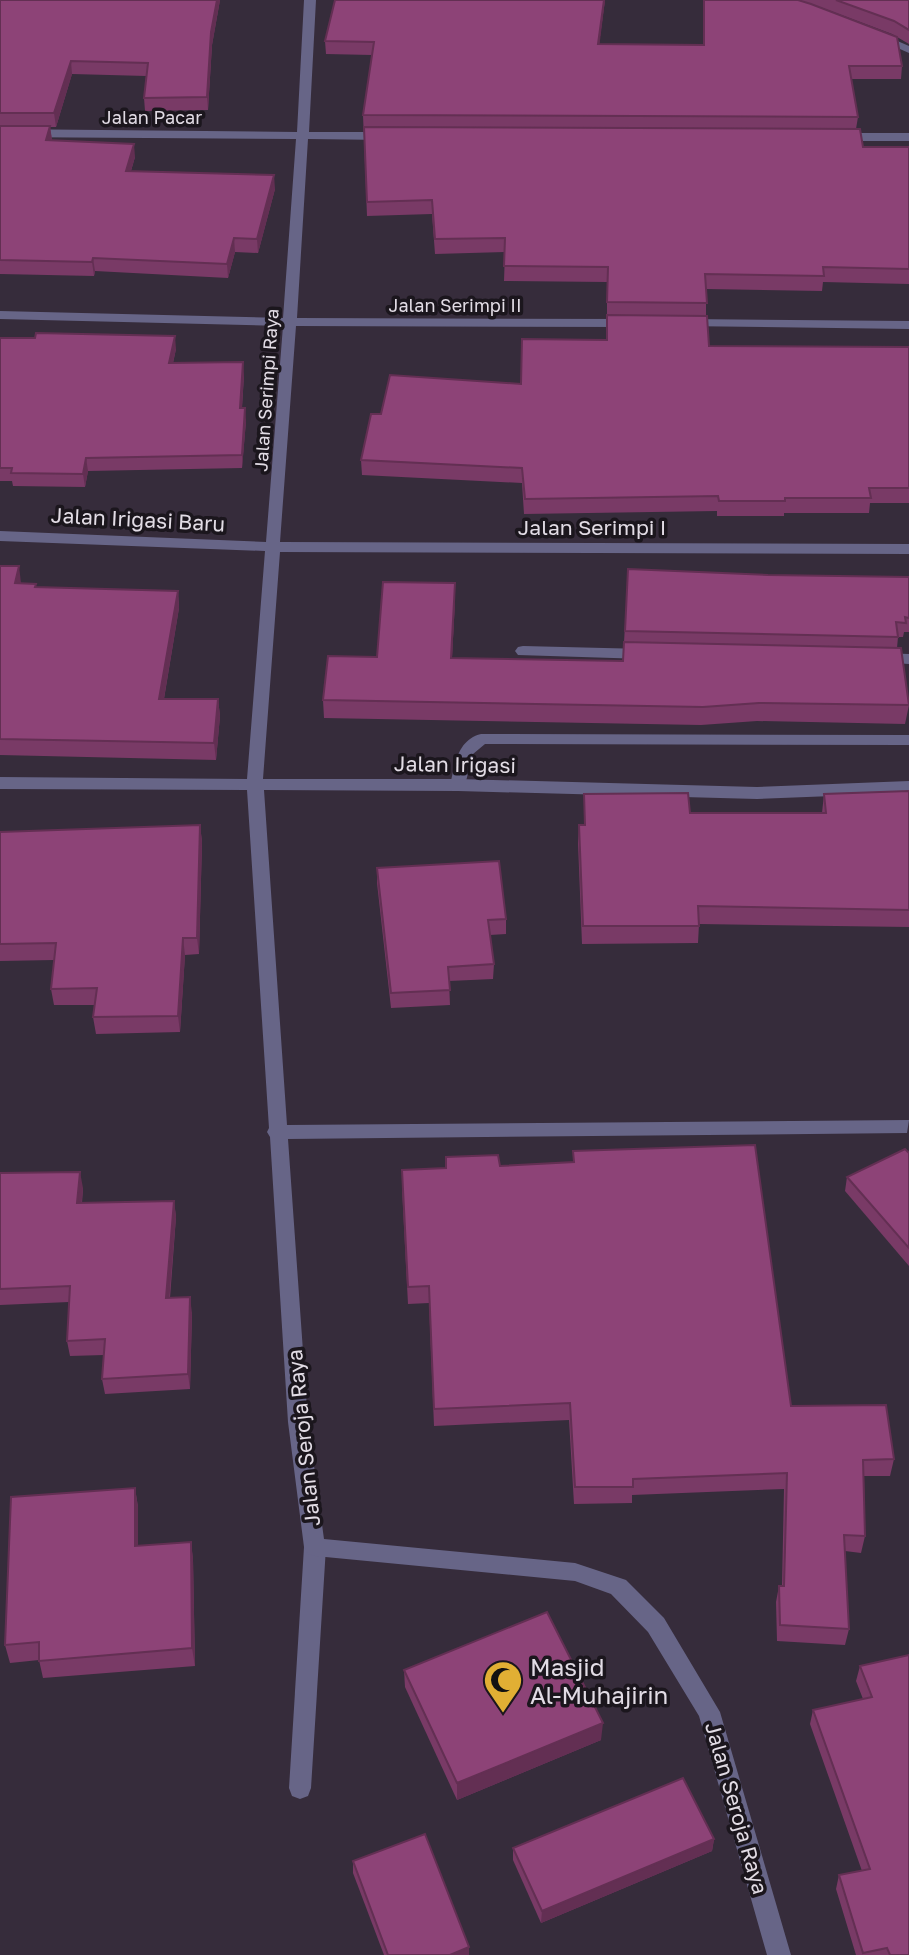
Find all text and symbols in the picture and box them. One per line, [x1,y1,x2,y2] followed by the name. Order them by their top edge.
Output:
[102,106,202,128] street label: Jalan Pacar
[388,294,522,316] street label: Jalan Serimpi II
[249,308,283,472] street label: Jalan Serimpi Raya
[50,501,226,537] street label: Jalan Irigasi Baru
[518,514,666,540] street label: Jalan Serimpi I
[394,750,516,778] street label: Jalan Irigasi
[281,1348,325,1528] street label: Jalan Seroja Raya
[530,1652,668,1709] place label: Masjid Al-Muhajirin
[482,1659,524,1714] mosque icon: Masjid Al-Muhajirin
[700,1719,774,1897] street label: Jalan Seroja Raya

